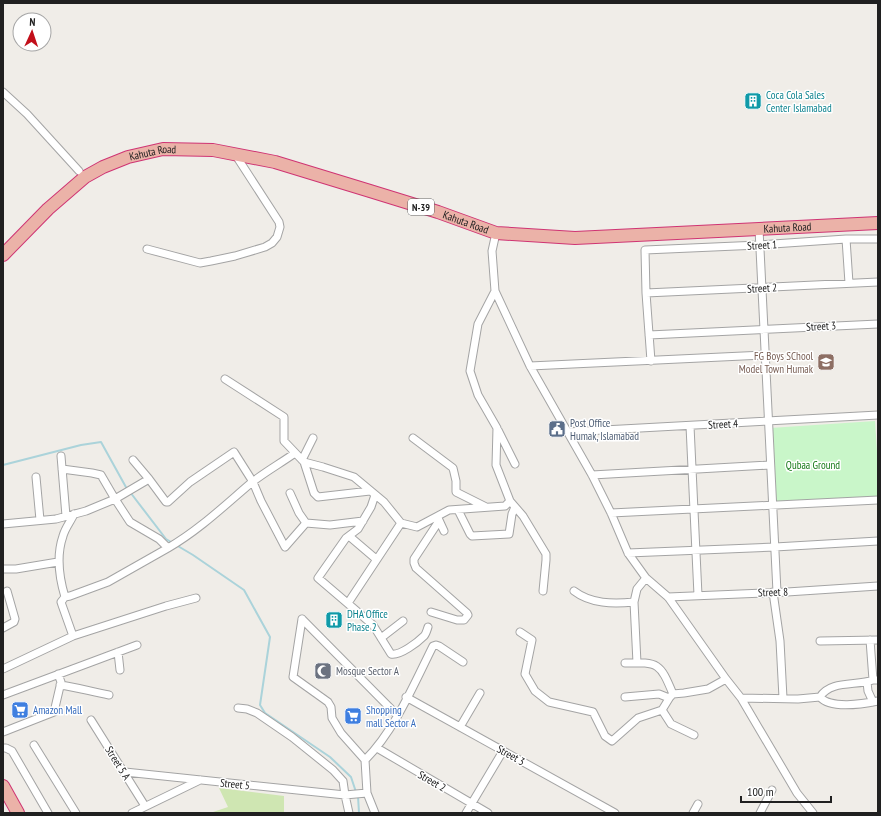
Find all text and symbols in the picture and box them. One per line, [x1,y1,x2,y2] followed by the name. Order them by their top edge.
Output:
[12,12,52,52] north arrow
[29,15,36,29] text: N
[766,88,832,115] place label: Coca Cola Sales Center Islamabad
[743,91,763,111] building icon: Coca Cola Sales Center Islamabad
[128,142,177,164] street label: Kahuta Road
[408,199,434,215] road number: N-39
[441,207,491,237] street label: Kahuta Road
[763,219,812,236] street label: Kahuta Road
[747,237,777,253] street label: Street 1
[747,280,777,296] street label: Street 2
[806,318,836,334] street label: Street 3
[739,349,814,376] place label: FG Boys SChool Model Town Humak
[816,352,836,372] school or university icon: FG Boys SChool Model Town Humak
[570,416,639,443] place label: Post Office Humak, Islamabad
[708,416,738,432] street label: Street 4
[547,419,567,439] public building icon: Post Office Humak, Islamabad
[786,458,840,472] park label: Qubaa Ground
[758,584,788,600] street label: Street 8
[347,607,388,634] place label: DHA Office Phase 2
[324,610,344,630] building icon: DHA Office Phase 2
[313,661,333,681] mosque icon: Mosque Sector A
[336,664,400,678] place label: Mosque Sector A
[10,700,30,720] supermarket icon: Amazon Mall
[33,703,82,717] place label: Amazon Mall
[366,703,417,730] place label: Shopping mall Sector A
[343,706,363,726] supermarket icon: Shopping mall Sector A
[494,742,528,768] street label: Street 3
[102,743,134,783] street label: Street 5 A
[415,767,449,795] street label: Street 2
[219,775,251,793] street label: Street 5
[741,778,831,804] scale bar
[747,784,774,799] text: 100 m

